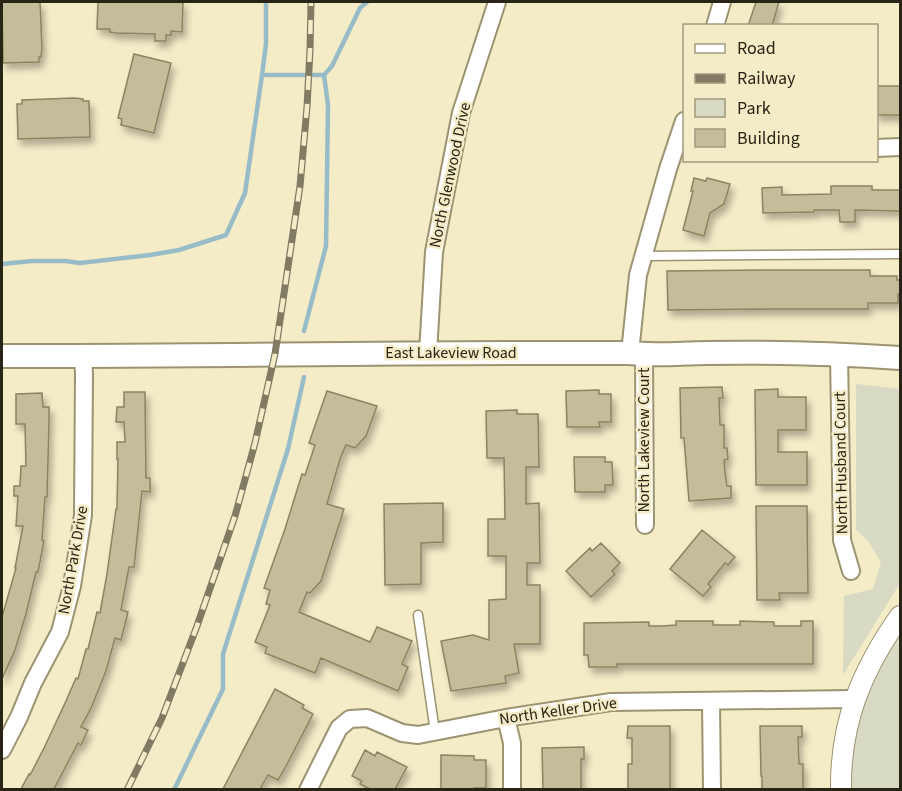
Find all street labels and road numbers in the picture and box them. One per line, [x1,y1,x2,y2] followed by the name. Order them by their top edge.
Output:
[424,100,476,250] street label: North Glenwood Drive
[385,342,517,364] street label: East Lakeview Road
[633,367,655,512] street label: North Lakeview Court
[829,391,853,535] street label: North Husband Court
[53,504,93,616] street label: North Park Drive
[498,692,618,730] street label: North Keller Drive

